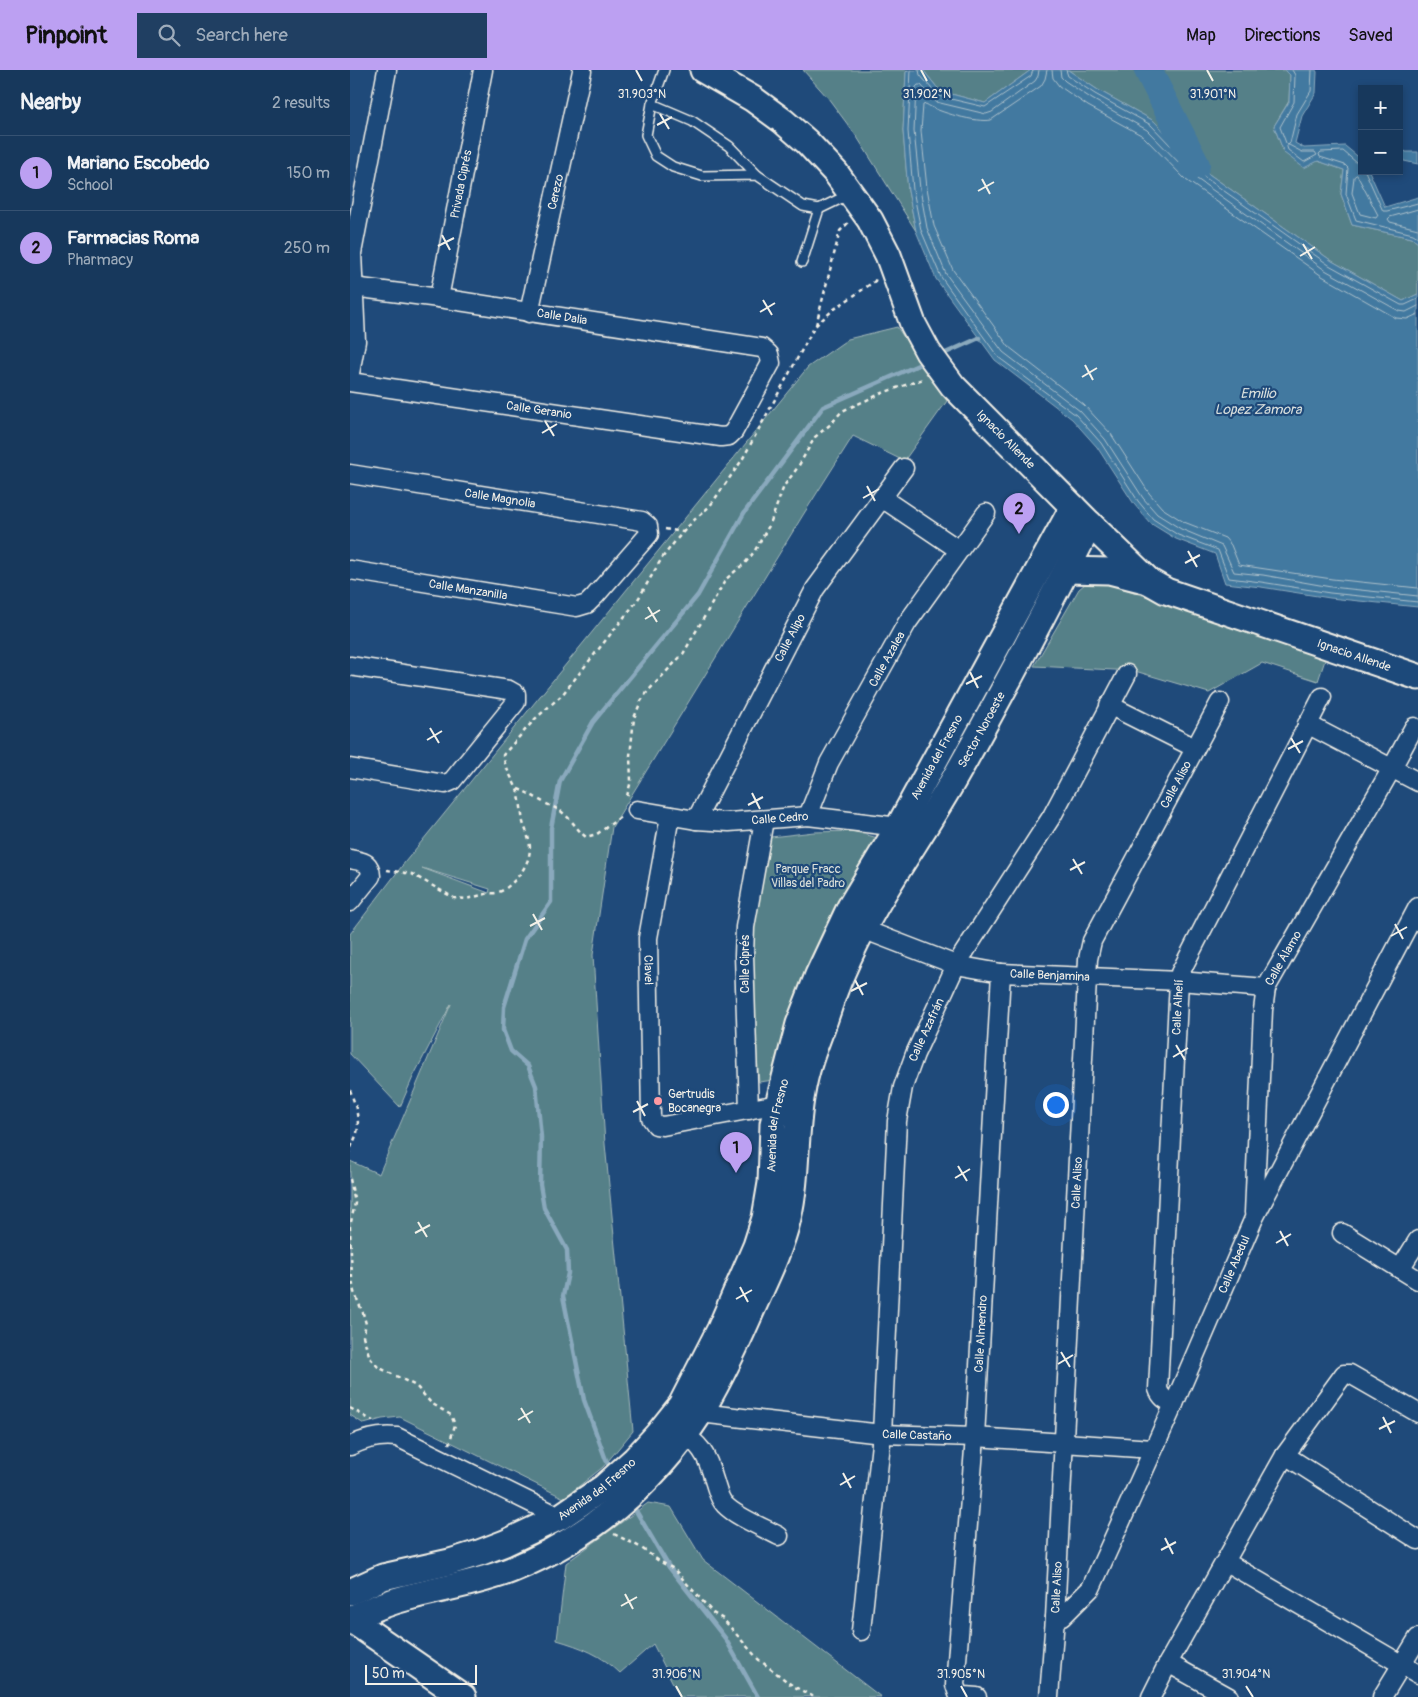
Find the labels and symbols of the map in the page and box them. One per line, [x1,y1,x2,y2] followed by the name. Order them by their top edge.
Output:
[618,87,666,102] text: 31.903°N
[903,87,951,102] text: 31.902°N
[1190,87,1236,102] text: 31.901°N
[447,148,475,220] street label: Privada Ciprés
[544,172,567,211] street label: Cerezo
[536,306,589,328] street label: Calle Dalia
[1215,385,1303,418] water label: Emilio Lopez Zamora
[505,398,573,422] street label: Calle Geranio
[973,407,1038,472] street label: Ignacio Allende
[464,485,537,511] street label: Calle Magnolia
[1003,493,1035,534] pin: 2
[428,576,509,604] street label: Calle Manzanilla
[771,611,809,664] street label: Calle Alipo
[865,628,909,689] street label: Calle Azalea
[1315,636,1393,675] street label: Ignacio Allende
[955,689,1008,770] street label: Sector Noroeste
[907,711,966,802] street label: Avenida del Fresno
[1157,758,1195,811] street label: Calle Aliso
[751,808,809,828] street label: Calle Cedro
[771,862,846,891] park label: Parque Fracc Villas del Padro
[1262,927,1305,988] street label: Calle Álamo
[738,934,753,993] street label: Calle Ciprés
[641,955,656,985] street label: Clavel
[1010,966,1091,984] street label: Calle Benjamina
[1169,979,1187,1035] street label: Calle Alhelí
[905,995,947,1063] street label: Calle Azafrán
[764,1077,792,1172] street label: Avenida del Fresno
[668,1087,722,1116] place label: Gertrudis Bocanegra
[1043,1092,1069,1118] your location
[652,1095,664,1107] marker: Gertrudis Bocanegra
[720,1132,752,1173] pin: 1
[1068,1156,1086,1209] street label: Calle Aliso
[1215,1233,1253,1296] street label: Calle Abedul
[971,1294,990,1373] street label: Calle Almendro
[882,1427,952,1444] street label: Calle Castaño
[555,1454,639,1524] street label: Avenida del Fresno
[1048,1560,1065,1614] street label: Calle Aliso
[365,1662,478,1685] scale bar
[652,1667,700,1682] text: 31.906°N
[937,1667,985,1682] text: 31.905°N
[1222,1667,1270,1682] text: 31.904°N

